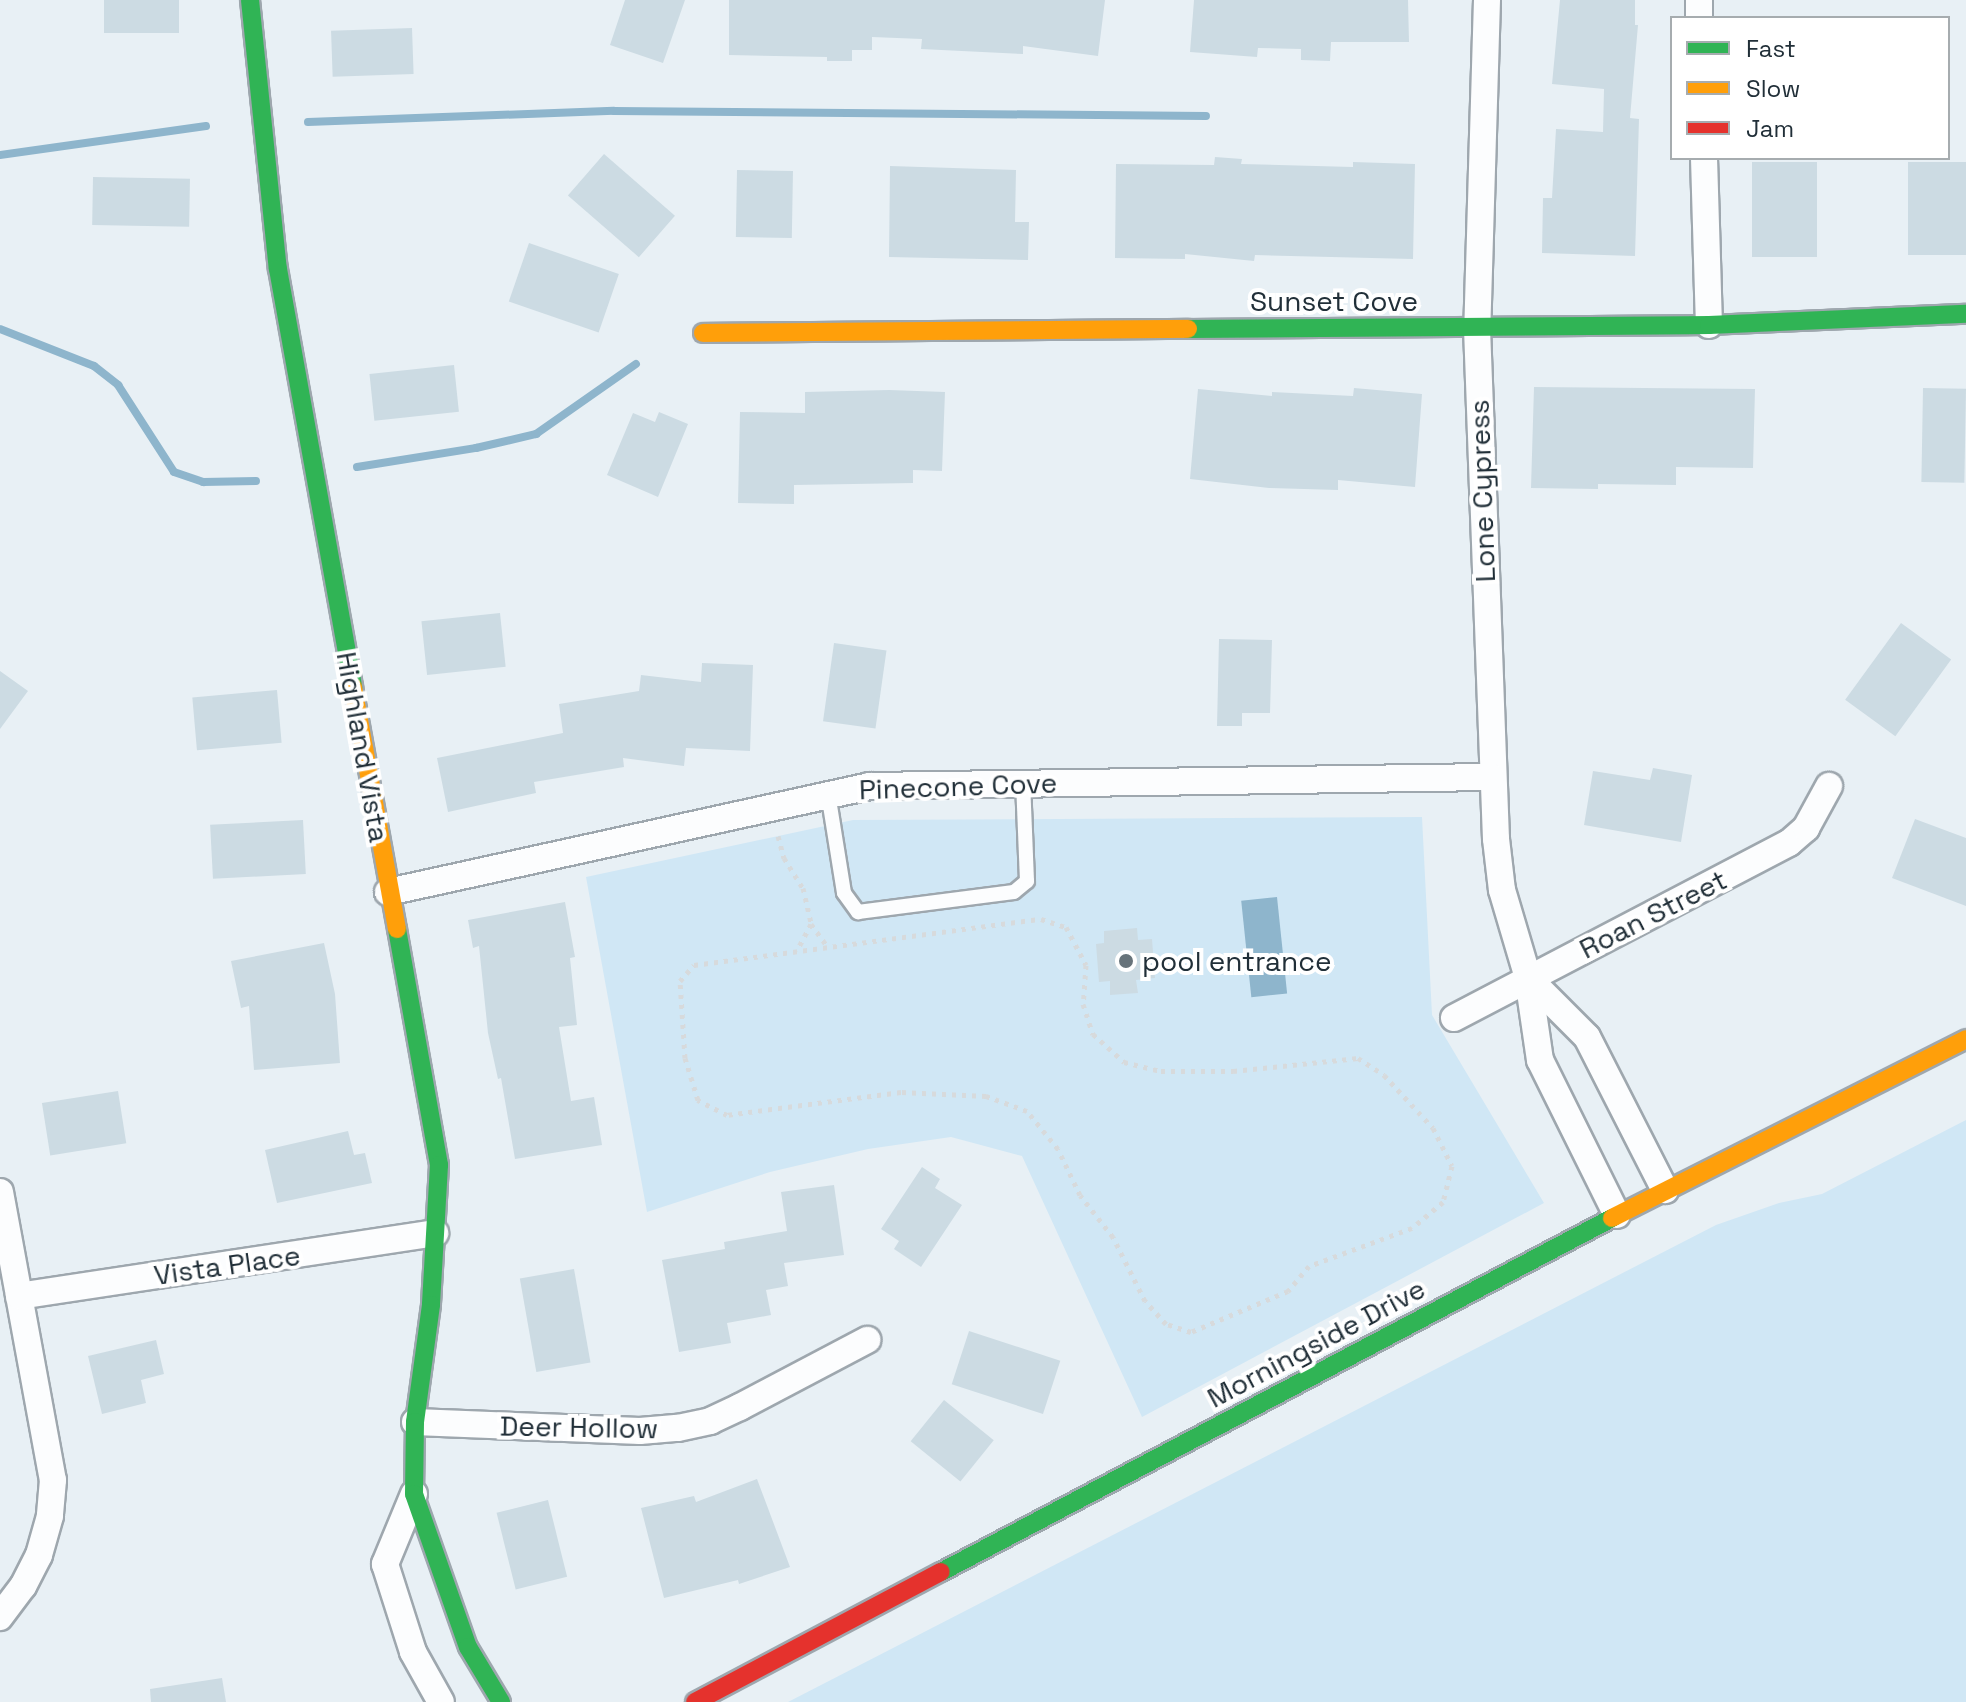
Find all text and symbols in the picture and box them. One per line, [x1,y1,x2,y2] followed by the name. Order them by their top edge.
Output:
[1670,16,1950,160] legend
[1746,33,1796,64] text: Fast
[1746,73,1800,104] text: Slow
[1746,113,1794,144] text: Jam
[1250,284,1418,318] street label: Sunset Cove
[1462,399,1502,583] street label: Lone Cypress
[330,649,396,845] street label: Highland Vista
[858,766,1058,806] street label: Pinecone Cove
[1574,862,1732,966] street label: Roan Street
[1142,944,1332,978] place label: pool entrance
[1117,952,1135,970] marker: pool entrance
[152,1238,302,1292] street label: Vista Place
[1201,1271,1431,1415] street label: Morningside Drive
[500,1409,658,1445] street label: Deer Hollow

